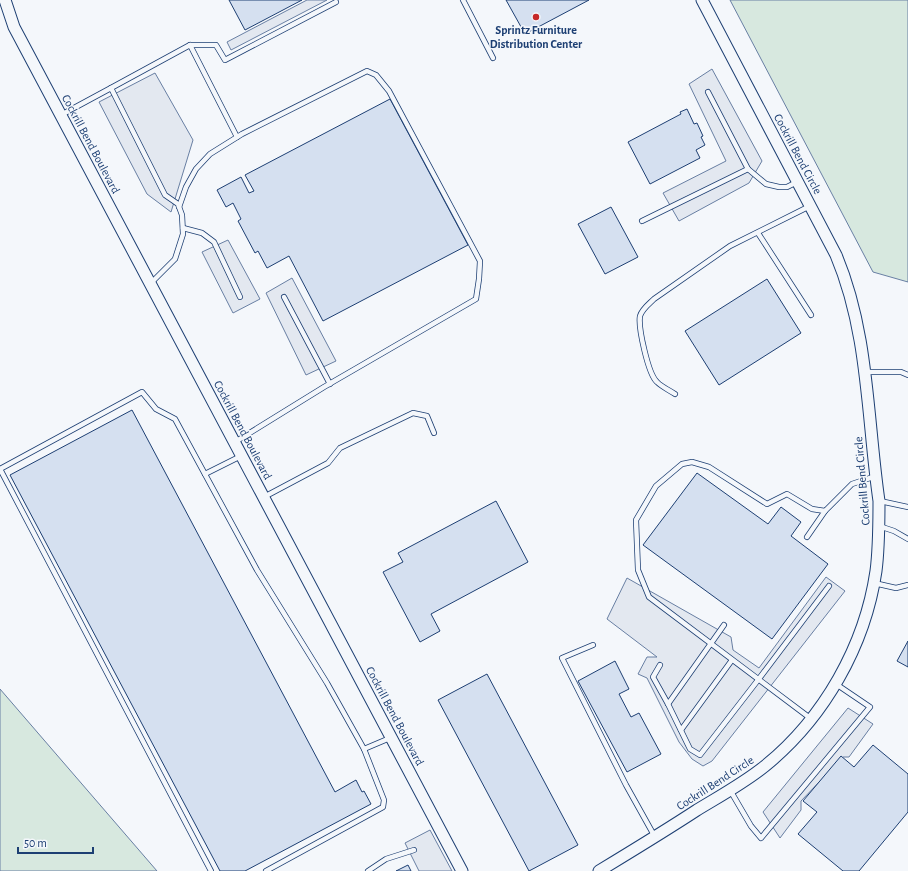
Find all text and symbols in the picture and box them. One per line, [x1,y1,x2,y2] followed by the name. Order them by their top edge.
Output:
[531,12,541,22] marker: Sprintz Furniture Distribution Center
[490,24,583,50] place label: Sprintz Furniture Distribution Center
[60,93,122,195] street label: Cockrill Bend Boulevard
[772,112,824,196] street label: Cockrill Bend Circle
[212,379,274,481] street label: Cockrill Bend Boulevard
[852,436,872,526] street label: Cockrill Bend Circle
[364,665,426,767] street label: Cockrill Bend Boulevard
[674,754,756,812] street label: Cockrill Bend Circle
[18,829,93,855] scale bar
[24,837,47,849] text: 50 m

